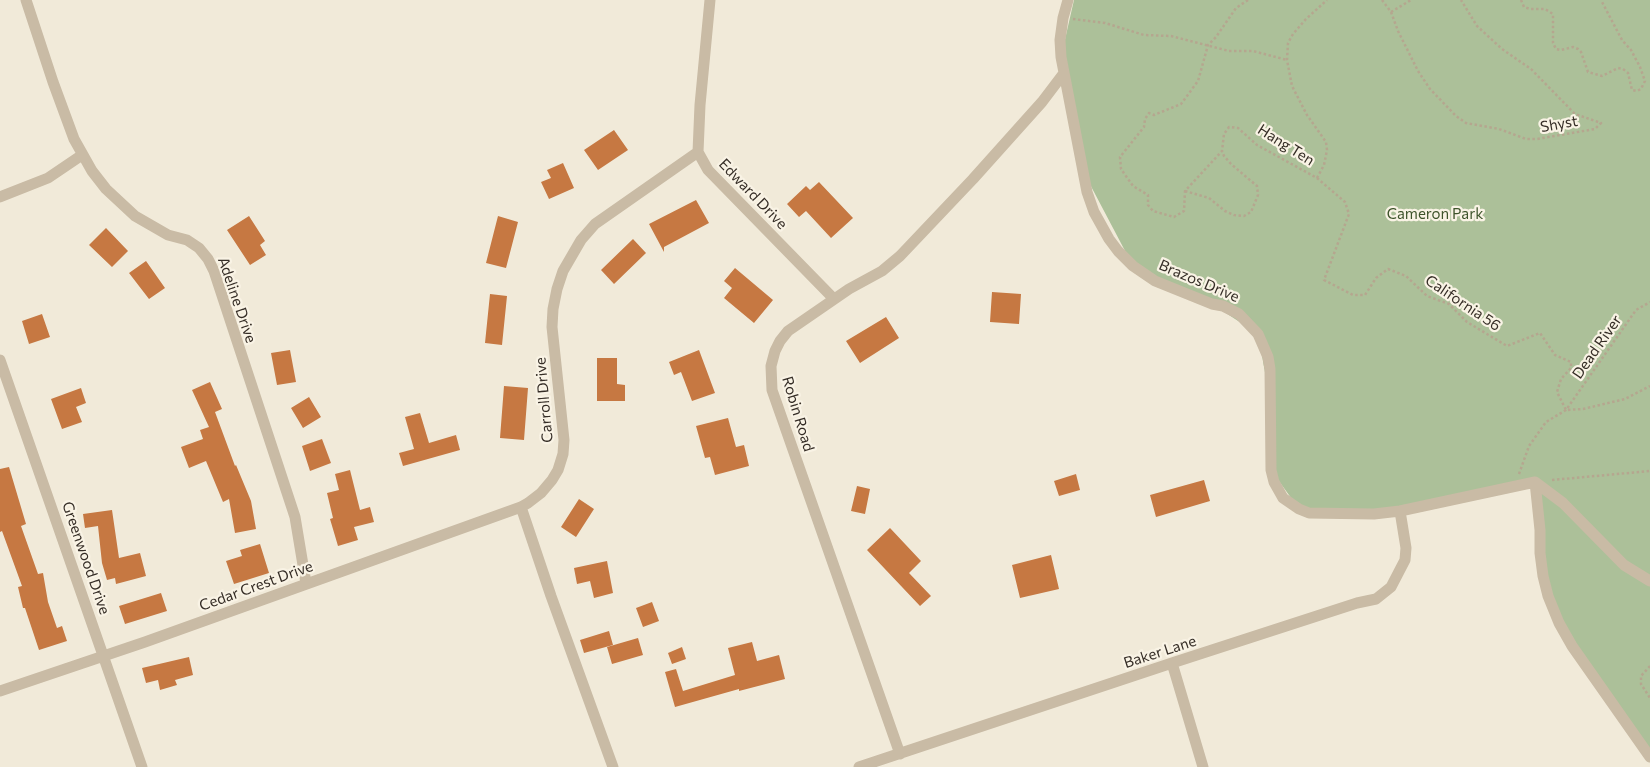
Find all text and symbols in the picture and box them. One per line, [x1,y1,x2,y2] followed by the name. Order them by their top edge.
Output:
[1539,112,1579,136] street label: Shyst
[1254,121,1318,169] street label: Hang Ten
[715,155,791,233] street label: Edward Drive
[1387,205,1483,223] park label: Cameron Park
[214,255,260,345] street label: Adeline Drive
[1156,256,1242,306] street label: Brazos Drive
[1422,271,1504,335] street label: California 56
[1569,312,1625,382] street label: Dead River
[531,357,557,443] street label: Carroll Drive
[778,374,818,454] street label: Robin Road
[58,499,114,617] street label: Greenwood Drive
[197,557,315,615] street label: Cedar Crest Drive
[1122,632,1198,672] street label: Baker Lane

